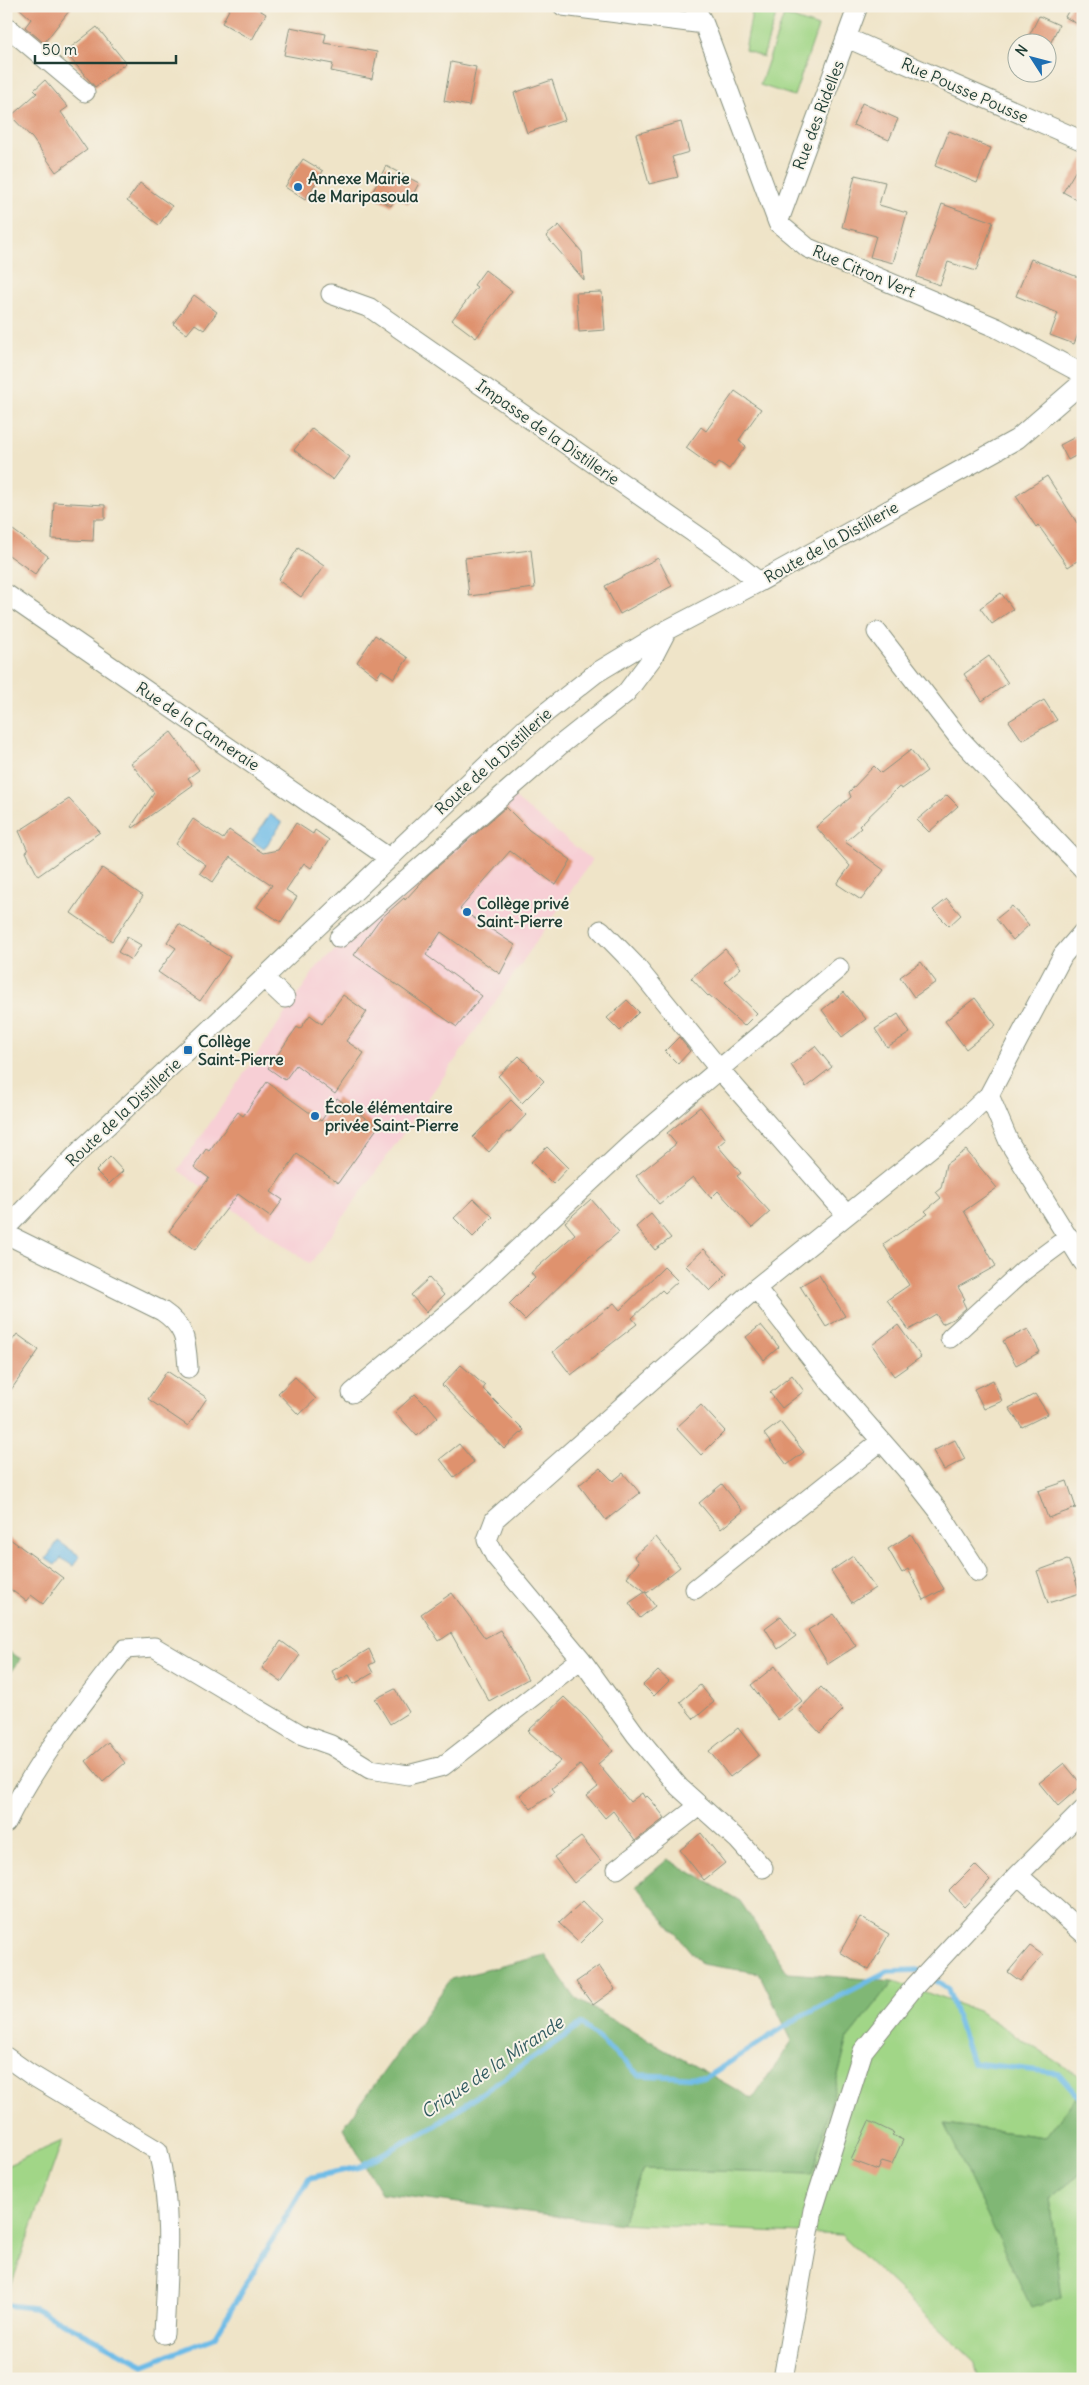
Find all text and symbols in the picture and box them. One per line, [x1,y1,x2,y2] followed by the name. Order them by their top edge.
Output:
[35,32,176,64] scale bar
[1006,32,1056,82] north arrow
[42,40,77,59] text: 50 m
[1011,41,1032,60] text: N
[898,53,1032,127] street label: Rue Pousse Pousse
[788,57,848,173] street label: Rue des Ridelles
[308,168,418,207] place label: Annexe Mairie de Maripasoula
[292,181,304,193] marker: Annexe Mairie de Maripasoula
[810,240,919,302] street label: Rue Citron Vert
[473,375,623,489] street label: Impasse de la Distillerie
[761,497,901,587] street label: Route de la Distillerie
[133,677,263,775] street label: Rue de la Canneraie
[431,703,555,819] street label: Route de la Distillerie
[477,893,570,931] place label: Collège privé Saint-Pierre
[461,906,473,918] marker: Collège privé Saint-Pierre
[198,1031,284,1069] place label: Collège Saint-Pierre
[182,1044,194,1056] marker: Collège Saint-Pierre
[61,1054,185,1170] street label: Route de la Distillerie
[325,1097,459,1136] place label: École élémentaire privée Saint-Pierre
[309,1110,321,1122] marker: École élémentaire privée Saint-Pierre
[416,2010,569,2123] water label: Crique de la Mirande

